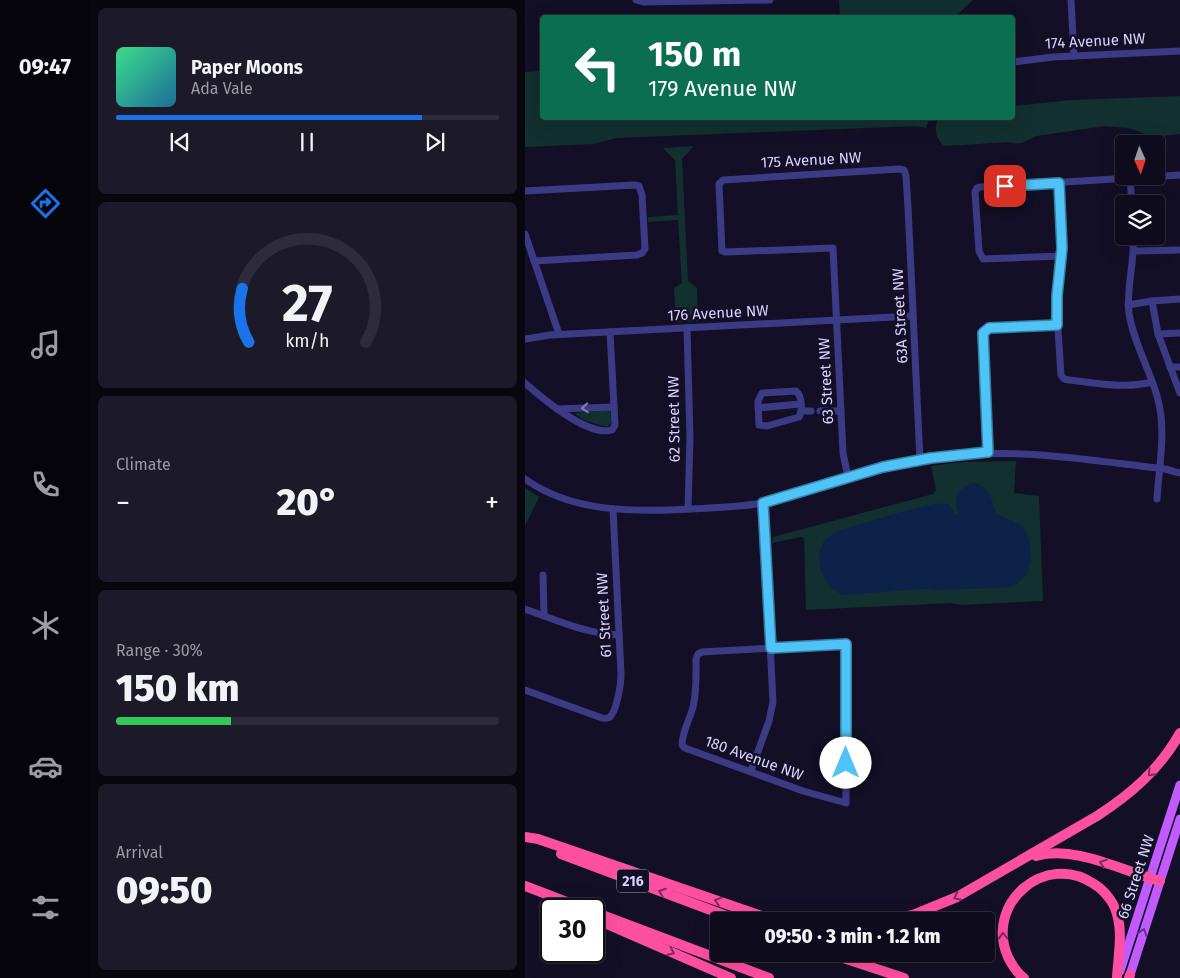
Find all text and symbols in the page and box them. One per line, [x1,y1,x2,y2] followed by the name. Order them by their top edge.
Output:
[1044,29,1146,53] street label: 174 Avenue NW
[648,33,741,75] text: 150 m
[565,35,630,100] icon: left
[19,53,71,80] text: 09:47
[191,56,303,79] text: Paper Moons
[648,75,796,102] text: 179 Avenue NW
[191,79,253,98] text: Ada Vale
[166,128,194,156] icon: previous
[293,128,321,156] icon: pause
[421,128,449,156] icon: next
[1115,135,1165,185] north arrow
[1115,135,1165,245] map controls
[760,148,862,172] street label: 175 Avenue NW
[984,165,1026,207] pin
[991,172,1019,200] icon: arrive
[28,186,63,221] icon: directions
[1115,195,1165,245] button: layers
[888,267,911,364] street label: 63A Street NW
[282,272,333,335] text: 27
[667,301,770,325] street label: 176 Avenue NW
[28,327,63,362] icon: music
[285,330,330,352] text: km/h
[815,337,837,425] street label: 63 Street NW
[664,375,684,462] street label: 62 Street NW
[581,403,589,414] one-way arrow
[116,455,171,474] text: Climate
[28,467,63,502] icon: phone
[276,479,339,525] text: 20°
[116,486,130,519] text: −
[485,486,499,519] text: +
[593,571,615,658] street label: 61 Street NW
[28,608,63,643] icon: climate
[116,641,203,660] text: Range · 30%
[116,665,239,711] text: 150 km
[702,732,806,784] street label: 180 Avenue NW
[819,736,871,788] position arrow
[28,749,63,784] icon: car
[1148,767,1157,776] one-way arrow
[1114,832,1158,921] street label: 66 Street NW
[116,843,163,862] text: Arrival
[1100,859,1108,869] one-way arrow
[116,867,213,913] text: 09:50
[617,869,649,892] road number: 216
[658,888,667,898] one-way arrow
[28,890,63,925] icon: filters
[953,891,962,901] one-way arrow
[714,897,723,907] one-way arrow
[540,898,605,963] speed limit sign: 30
[765,925,940,948] text: 09:50 · 3 min · 1.2 km
[1138,928,1148,936] one-way arrow
[998,931,1008,939] one-way arrow
[666,945,675,956] one-way arrow

